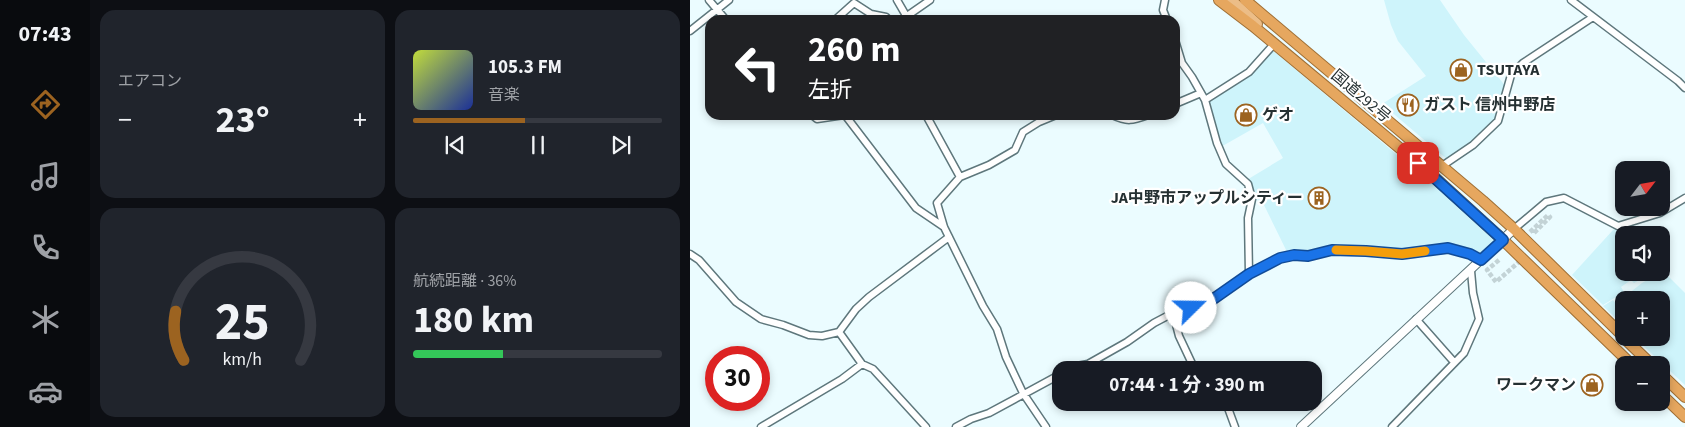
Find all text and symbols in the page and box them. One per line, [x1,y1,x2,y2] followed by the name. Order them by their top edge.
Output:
[18,18,72,50] text: 07:43
[808,25,900,75] text: 260 m
[725,35,790,100] icon: left
[488,54,562,81] text: 105.3 FM
[1449,58,1473,82] shop icon: TSUTAYA
[1477,59,1540,81] place label: TSUTAYA
[1326,64,1396,128] street label: 国道292号
[118,70,182,92] text: エアコン
[808,74,852,106] text: 左折
[488,84,520,106] text: 音楽
[28,87,63,122] icon: directions
[216,93,270,147] text: 23°
[1396,93,1420,117] restaurant icon: ガスト 信州中野店
[1424,94,1555,116] place label: ガスト 信州中野店
[118,100,132,140] text: −
[353,100,367,140] text: +
[1234,103,1258,127] shop icon: ゲオ
[1262,104,1294,126] place label: ゲオ
[441,131,469,159] icon: previous
[524,131,552,159] icon: pause
[607,131,635,159] icon: next
[1397,142,1439,184] pin
[1404,149,1432,177] icon: arrive
[28,159,63,194] icon: music
[1615,161,1670,216] north arrow
[1615,161,1670,411] map controls
[1307,186,1331,210] building icon: JA中野市アップルシティー
[1111,187,1303,209] place label: JA中野市アップルシティー
[1615,226,1670,281] button: sound
[28,230,63,265] icon: phone
[413,270,516,292] text: 航続距離 · 36%
[1164,281,1216,333] position arrow
[215,286,270,360] text: 25
[1615,291,1670,346] button: +
[413,293,534,347] text: 180 km
[28,302,63,337] icon: climate
[705,346,770,411] speed limit sign: 30
[223,347,262,372] text: km/h
[1615,356,1670,411] button: −
[1109,372,1265,399] text: 07:44 · 1 分 · 390 m
[1580,373,1604,397] shop icon: ワークマン
[28,374,63,409] icon: car
[1496,374,1576,396] place label: ワークマン

